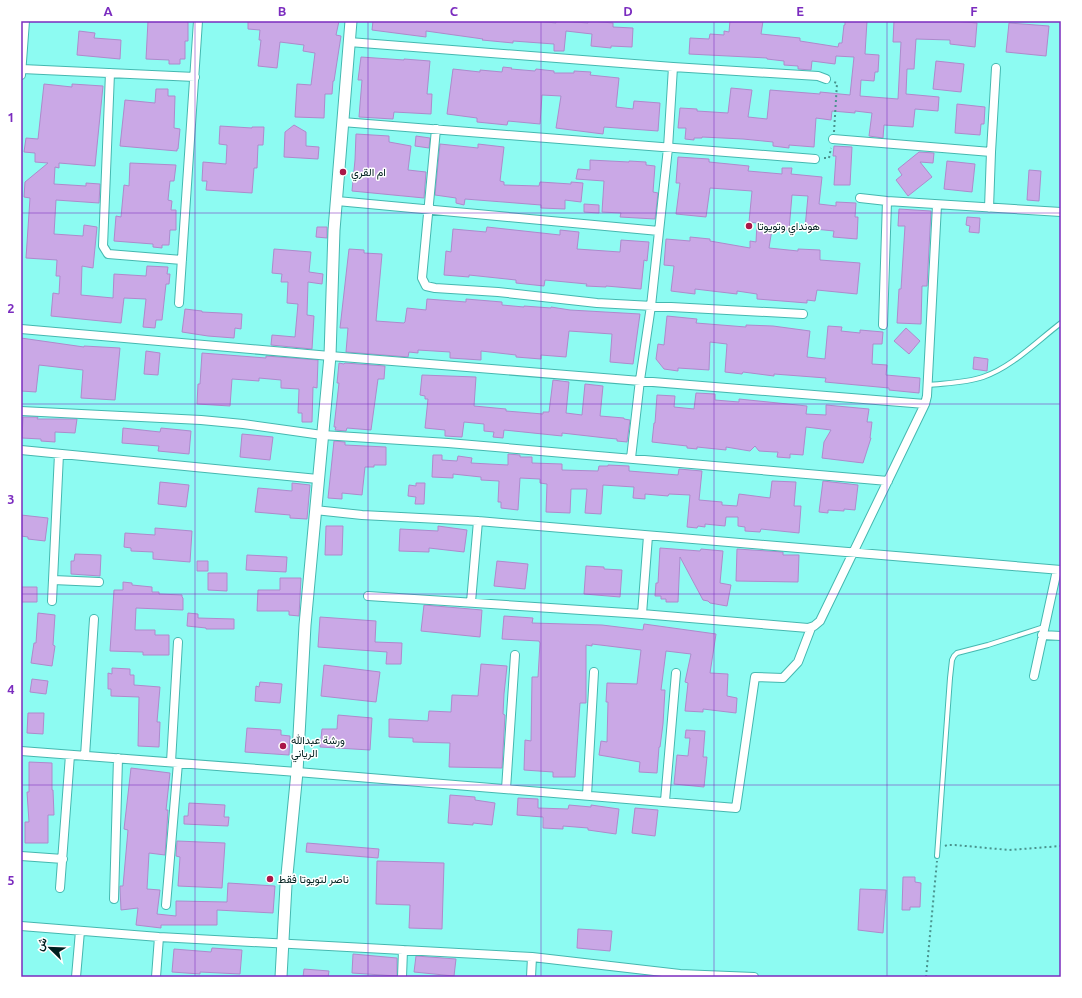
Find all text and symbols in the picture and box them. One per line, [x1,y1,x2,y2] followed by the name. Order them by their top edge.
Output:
[103,4,113,18] text: A
[278,4,287,18] text: B
[450,4,459,18] text: C
[623,4,633,18] text: D
[796,4,804,18] text: E
[970,4,978,18] text: F
[7,110,15,124] text: 1
[351,166,386,182] place label: ام القري
[338,167,348,177] marker: ام القري
[757,220,820,236] place label: هونداي وتويوتا
[744,221,754,231] marker: هونداي وتويوتا
[7,301,15,315] text: 2
[7,492,15,506] text: 3
[7,682,15,696] text: 4
[291,734,345,763] place label: ورشة عبدالله الرياني
[278,741,288,751] marker: ورشة عبدالله الرياني
[7,873,15,887] text: 5
[278,873,349,886] place label: ناصر لتويوتا فقط
[265,874,275,884] marker: ناصر لتويوتا فقط
[30,928,70,968] north arrow
[33,936,50,953] text: ش

